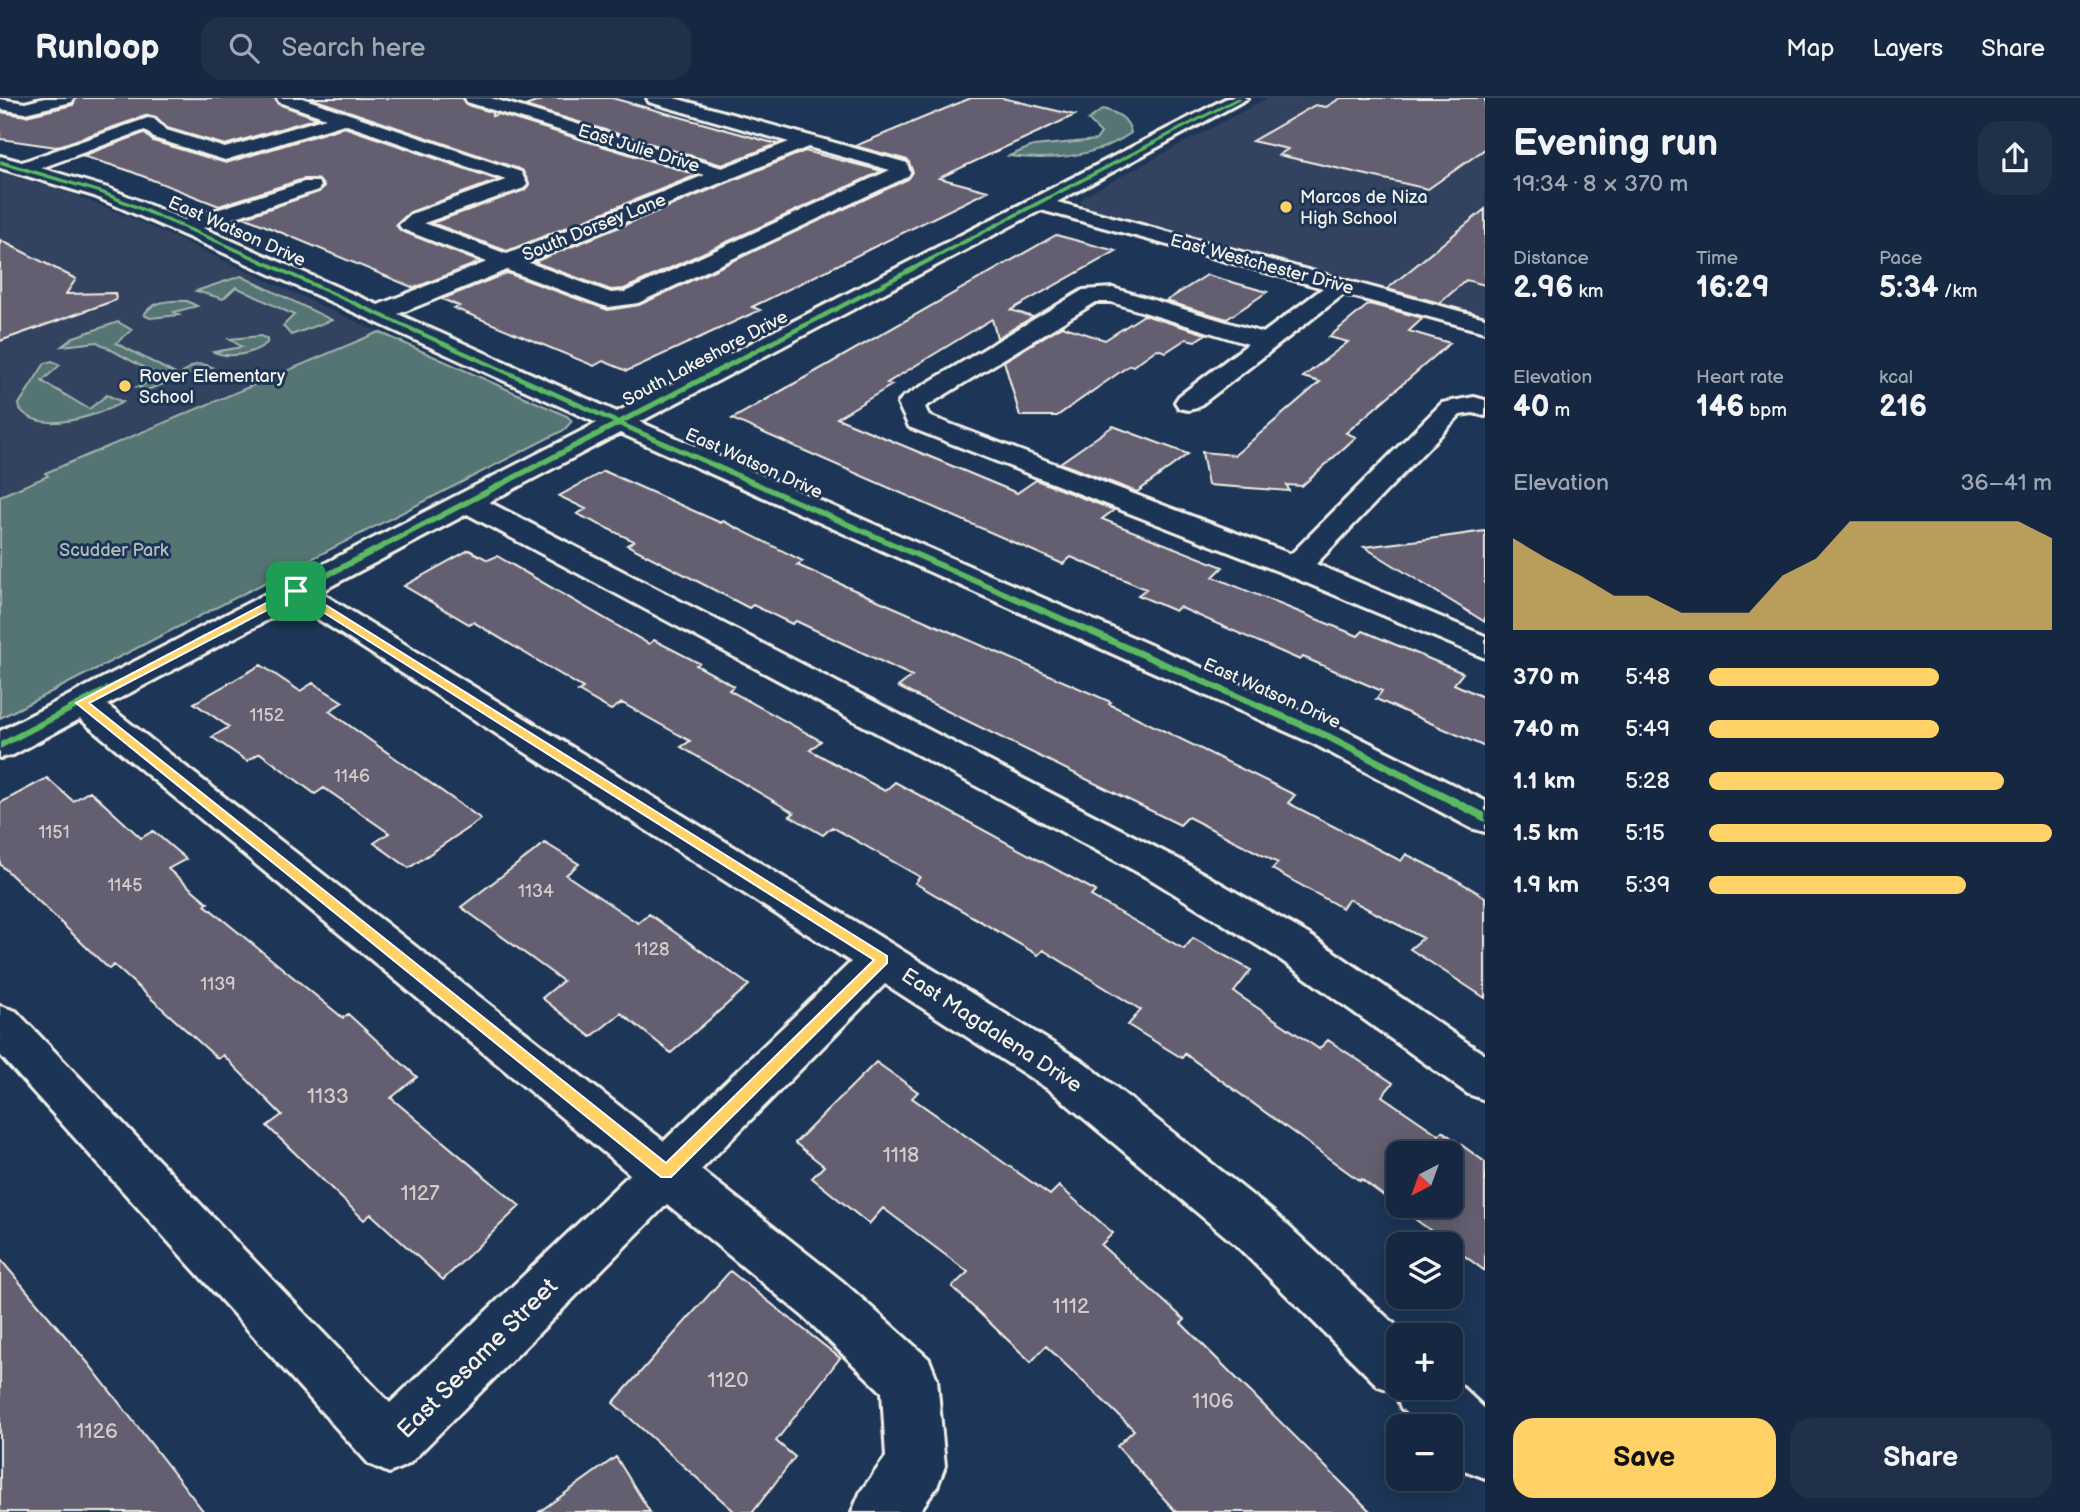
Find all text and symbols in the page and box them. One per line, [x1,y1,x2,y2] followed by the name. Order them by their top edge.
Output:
[201,17,691,80] search box
[35,28,159,68] text: Runloop
[225,29,263,67] icon: search
[281,33,425,64] text: Search here
[1786,34,1834,63] text: Map
[1872,34,1943,63] text: Layers
[1981,34,2045,63] text: Share
[576,120,702,177] street label: East Julie Drive
[1513,121,1718,166] text: Evening run
[1978,121,2052,195] button: share
[1513,170,1688,198] text: 19:34 · 8 × 370 m
[1300,187,1428,229] place label: Marcos de Niza High School
[519,189,669,266] street label: South Dorsey Lane
[165,192,309,271] street label: East Watson Drive
[1278,199,1294,215] marker: Marcos de Niza High School
[1168,230,1356,299] street label: East Westchester Drive
[1513,247,1589,270] text: Distance
[1696,247,1738,270] text: Time
[1879,247,1922,270] text: Pace
[1513,270,1573,306] text: 2.96
[1696,270,1770,306] text: 16:29
[1879,270,1939,306] text: 5:34
[1573,280,1604,303] text: km
[1939,280,1977,303] text: /km
[619,306,791,411] street label: South Lakeshore Drive
[139,366,286,408] place label: Rover Elementary School
[1513,366,1592,389] text: Elevation
[1696,366,1784,389] text: Heart rate
[1879,366,1913,389] text: kcal
[117,378,133,394] marker: Rover Elementary School
[1513,389,1549,425] text: 40
[1696,389,1744,425] text: 146
[1879,389,1927,425] text: 216
[1549,399,1570,422] text: m
[1744,399,1787,422] text: bpm
[682,424,826,503] street label: East Watson Drive
[1513,469,1609,497] text: Elevation
[1960,469,2052,497] text: 36–41 m
[59,540,169,561] park label: Scudder Park
[266,561,326,621] pin
[277,572,315,610] icon: arrive
[1200,654,1344,733] street label: East Watson Drive
[1513,663,1579,691] text: 370 m
[1625,663,1670,691] text: 5:48
[250,705,285,726] house number: 1152
[1513,715,1579,743] text: 740 m
[1625,715,1670,743] text: 5:49
[334,766,370,787] house number: 1146
[1513,767,1575,795] text: 1.1 km
[1625,767,1670,795] text: 5:28
[1513,819,1579,847] text: 1.5 km
[1625,819,1665,847] text: 5:15
[38,822,70,843] house number: 1151
[1513,871,1579,899] text: 1.9 km
[1625,871,1670,899] text: 5:39
[107,875,143,896] house number: 1145
[518,881,554,902] house number: 1134
[634,939,670,960] house number: 1128
[897,963,1087,1098] street label: East Magdalena Drive
[200,974,236,995] house number: 1139
[307,1084,349,1109] house number: 1133
[1386,1141,1463,1218] north arrow
[1386,1141,1463,1491] map controls
[883,1143,919,1168] house number: 1118
[401,1181,440,1206] house number: 1127
[1386,1232,1463,1309] button: layers
[391,1272,564,1445] street label: East Sesame Street
[1053,1294,1090,1319] house number: 1112
[1386,1323,1463,1400] button: +
[708,1368,749,1393] house number: 1120
[1192,1389,1234,1414] house number: 1106
[1386,1414,1463,1491] button: −
[1513,1418,1776,1498] button: Save
[1790,1418,2052,1498] button: Share
[76,1419,118,1444] house number: 1126

